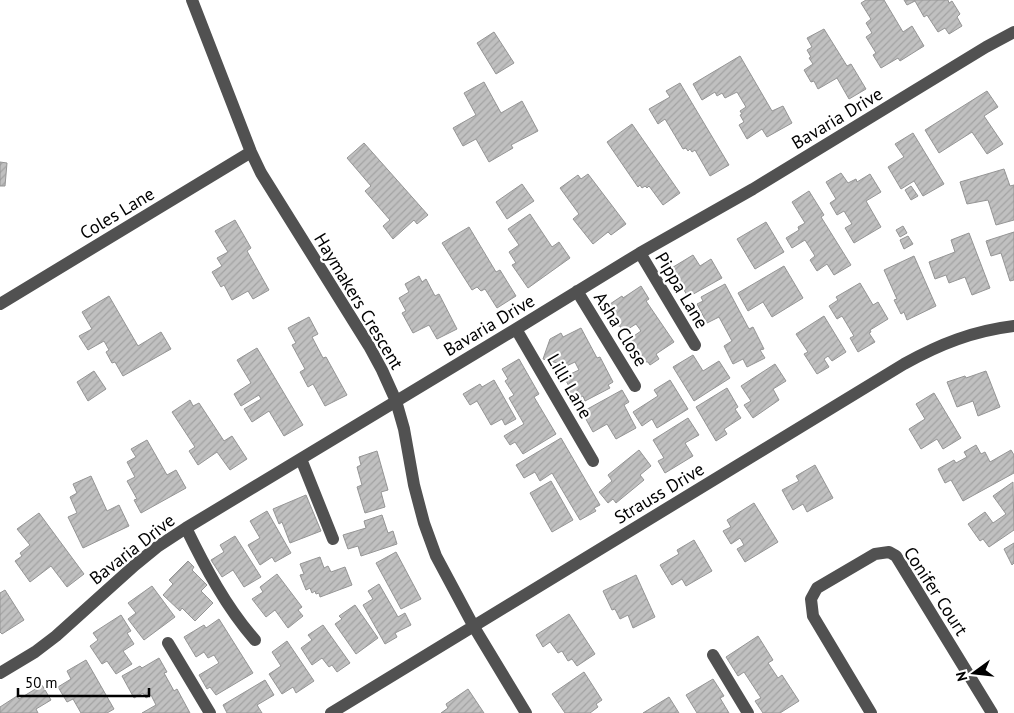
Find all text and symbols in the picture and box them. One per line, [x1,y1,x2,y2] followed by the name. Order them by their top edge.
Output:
[787,82,887,154] street label: Bavaria Drive
[76,182,158,244] street label: Coles Lane
[309,229,409,373] street label: Haymakers Crescent
[650,248,714,332] street label: Pippa Lane
[589,287,653,371] street label: Asha Close
[439,289,539,361] street label: Bavaria Drive
[542,349,598,423] street label: Lilli Lane
[610,457,708,529] street label: Strauss Drive
[85,509,179,589] street label: Bavaria Drive
[899,542,973,640] street label: Conifer Court
[949,648,999,698] north arrow
[18,666,149,698] scale bar
[952,670,971,683] text: N
[25,673,58,692] text: 50 m

